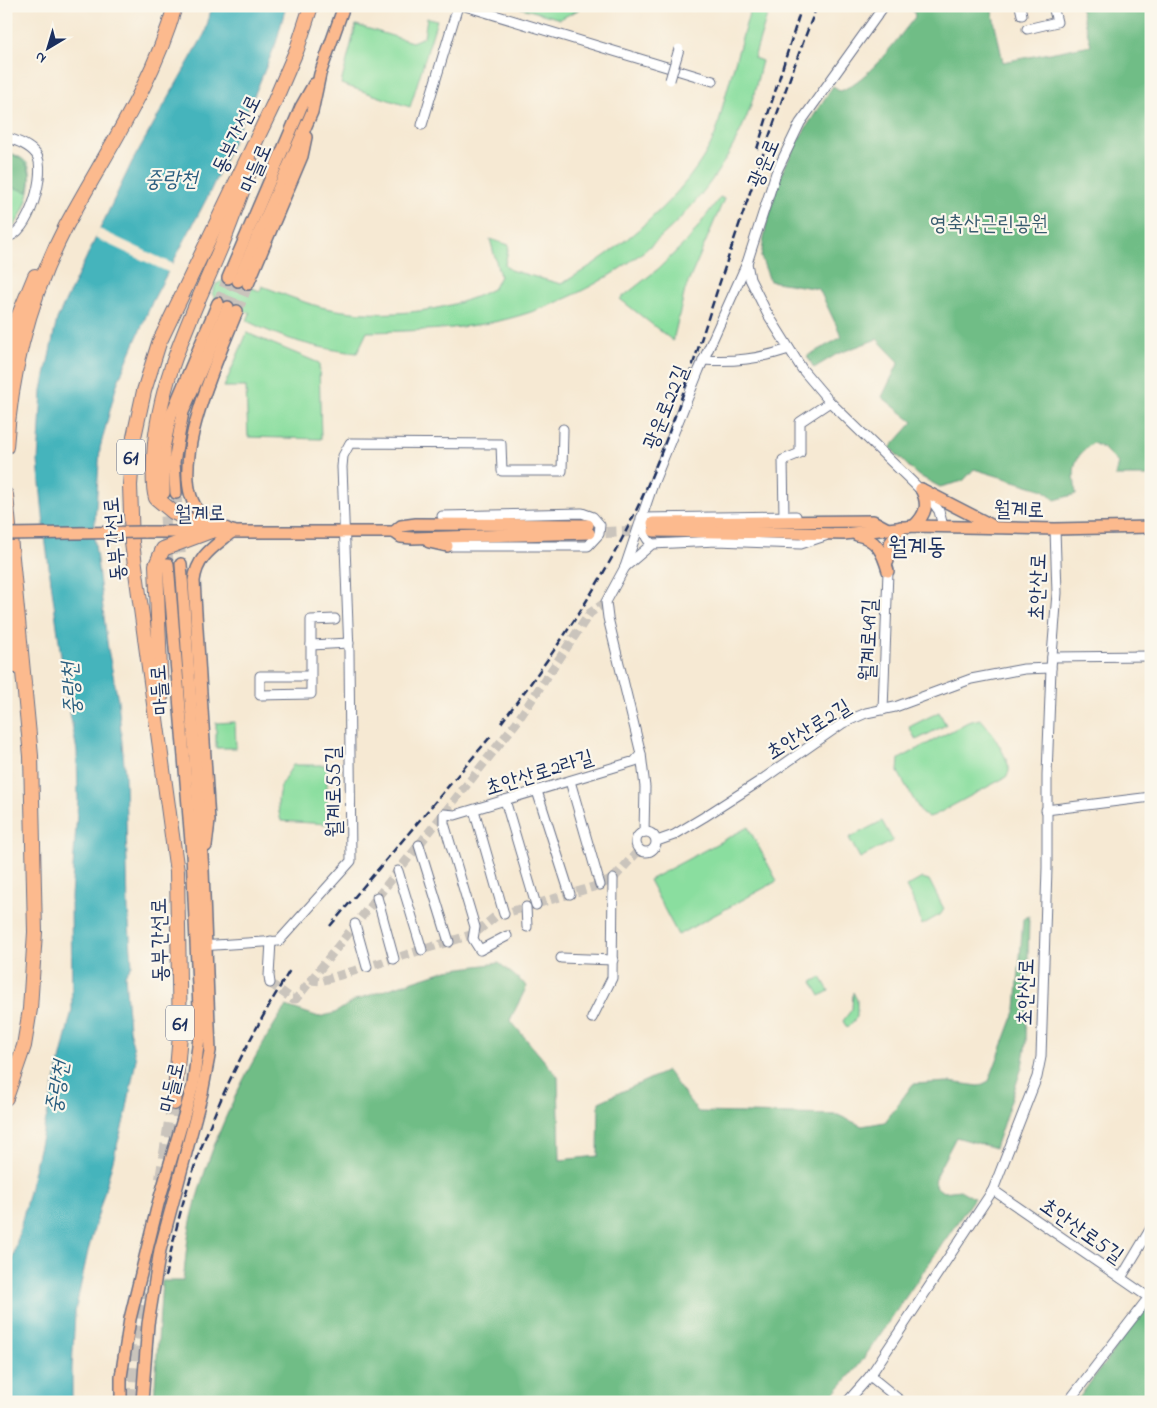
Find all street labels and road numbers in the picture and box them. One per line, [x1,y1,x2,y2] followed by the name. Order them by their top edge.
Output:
[206,90,270,179] street label: 동부간선로
[741,135,789,193] street label: 광운로
[233,140,281,198] street label: 마들로
[636,361,697,454] street label: 광운로22길
[117,440,145,474] road number: 61
[97,495,135,582] street label: 동부간선로
[993,496,1045,526] street label: 월계로
[174,500,226,530] street label: 월계로
[1023,553,1055,621] street label: 초안산로
[854,598,886,682] street label: 월계로49길
[144,664,178,716] street label: 마들로
[761,693,857,769] street label: 초안산로2길
[482,743,598,805] street label: 초안산로2라길
[319,746,351,838] street label: 월계로55길
[145,897,177,982] street label: 동부간선로
[1011,958,1043,1026] street label: 초안산로
[166,1006,194,1040] road number: 61
[153,1059,193,1116] street label: 마들로
[1033,1192,1129,1272] street label: 초안산로5길

